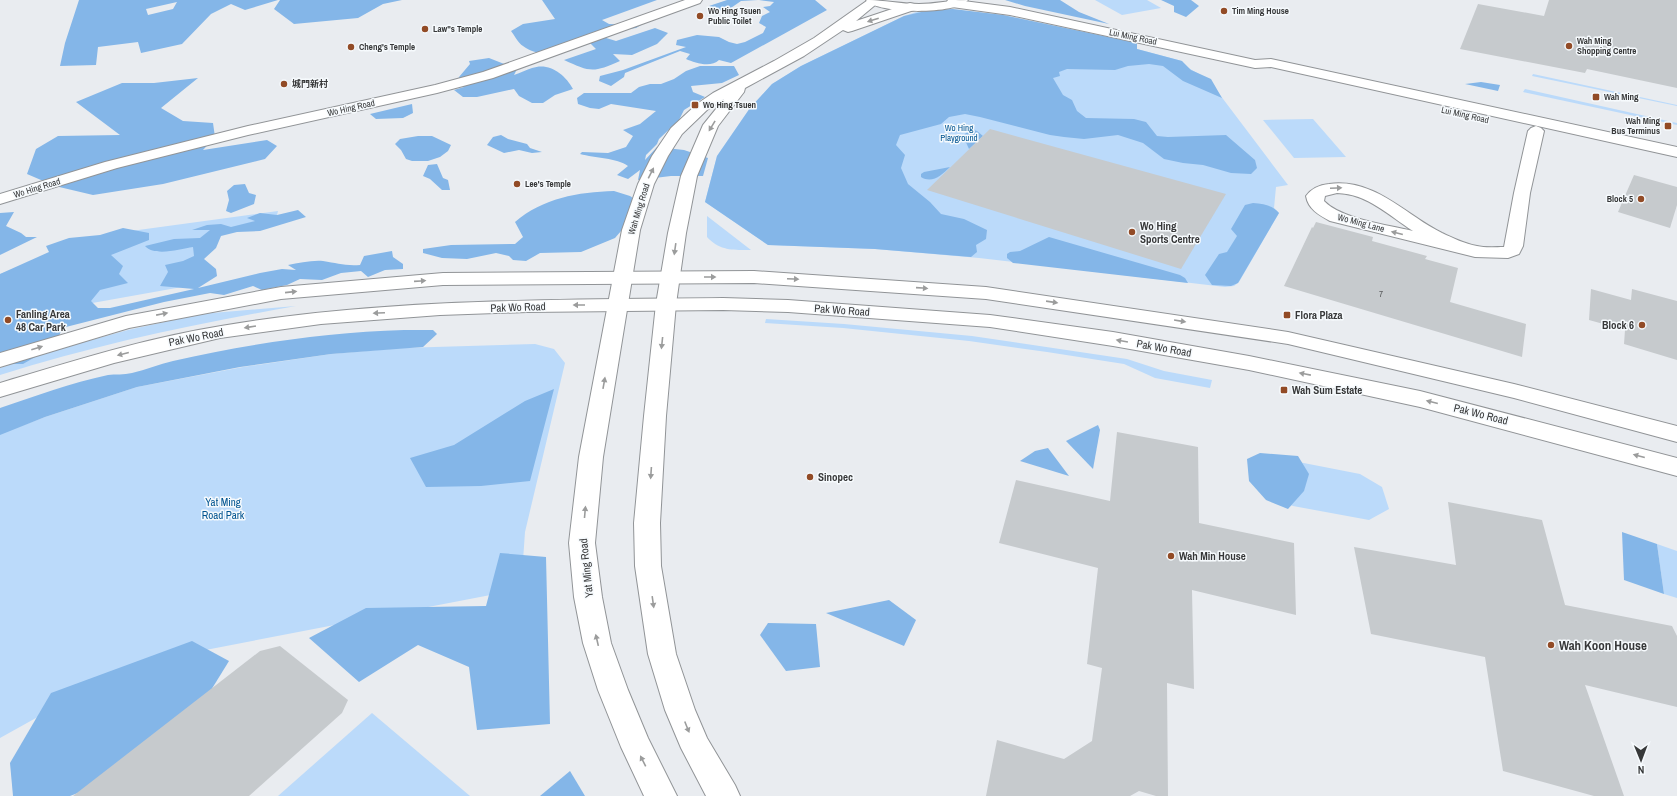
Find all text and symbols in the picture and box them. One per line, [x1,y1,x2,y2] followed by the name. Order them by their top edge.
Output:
[708,5,762,27] place label: Wo Hing Tsuen Public Toilet
[1232,5,1289,17] place label: Tim Ming House
[1219,6,1229,16] marker: Tim Ming House
[695,11,705,21] marker: Wo Hing Tsuen Public Toilet
[867,17,879,23] one-way arrow
[433,23,482,35] place label: Law"s Temple
[420,24,430,34] marker: Law"s Temple
[1108,26,1158,48] street label: Lui Ming Road
[1577,35,1636,57] place label: Wah Ming Shopping Centre
[359,41,415,53] place label: Cheng's Temple
[1564,41,1574,51] marker: Wah Ming Shopping Centre
[346,42,356,52] marker: Cheng's Temple
[292,78,328,90] place label: 城門新村
[279,79,289,89] marker: 城門新村
[1604,91,1639,103] place label: Wah Ming
[1591,92,1601,102] marker: Wah Ming
[326,97,376,119] street label: Wo Hing Road
[703,99,757,111] place label: Wo Hing Tsuen
[690,100,700,110] marker: Wo Hing Tsuen
[1440,104,1490,126] street label: Lui Ming Road
[1611,115,1660,137] place label: Wah Ming Bus Terminus
[709,120,716,132] one-way arrow
[1663,121,1673,131] marker: Wah Ming Bus Terminus
[940,122,978,144] park label: Wo Hing Playground
[648,167,655,178] one-way arrow
[12,175,62,201] street label: Wo Hing Road
[525,178,571,190] place label: Lee's Temple
[512,179,522,189] marker: Lee's Temple
[626,182,652,236] street label: Wah Ming Road
[1330,184,1342,191] one-way arrow
[1607,193,1633,205] place label: Block 5
[1636,194,1646,204] marker: Block 5
[1336,211,1386,235] street label: Wo Ming Lane
[1140,219,1200,246] place label: Wo Hing Sports Centre
[1127,227,1137,237] marker: Wo Hing Sports Centre
[1390,229,1403,235] one-way arrow
[672,243,678,255] one-way arrow
[704,274,717,280] one-way arrow
[787,276,799,283] one-way arrow
[414,277,426,284] one-way arrow
[916,285,928,292] one-way arrow
[1379,288,1383,300] house number: 7
[285,289,297,296] one-way arrow
[490,299,546,315] street label: Pak Wo Road
[1046,299,1058,305] one-way arrow
[814,301,870,319] street label: Pak Wo Road
[572,302,585,308] one-way arrow
[16,307,70,334] place label: Fanling Area 48 Car Park
[1295,308,1343,322] place label: Flora Plaza
[373,309,385,316] one-way arrow
[1282,310,1292,320] marker: Flora Plaza
[156,311,169,317] one-way arrow
[3,315,13,325] marker: Fanling Area 48 Car Park
[1174,318,1186,324] one-way arrow
[1602,318,1634,332] place label: Block 6
[1637,320,1647,330] marker: Block 6
[167,325,225,349] street label: Pak Wo Road
[244,325,256,331] one-way arrow
[1135,336,1193,360] street label: Pak Wo Road
[659,337,666,349] one-way arrow
[1116,338,1129,344] one-way arrow
[31,345,43,351] one-way arrow
[117,351,129,357] one-way arrow
[1299,371,1312,377] one-way arrow
[602,377,608,389] one-way arrow
[1292,383,1362,397] place label: Wah Sum Estate
[1279,385,1289,395] marker: Wah Sum Estate
[1426,399,1438,405] one-way arrow
[1452,400,1510,428] street label: Pak Wo Road
[1633,453,1645,459] one-way arrow
[647,467,654,479] one-way arrow
[818,470,853,484] place label: Sinopec
[805,472,815,482] marker: Sinopec
[202,495,245,522] park label: Yat Ming Road Park
[581,506,588,518] one-way arrow
[576,538,596,598] street label: Yat Ming Road
[1179,549,1246,563] place label: Wah Min House
[1166,551,1176,561] marker: Wah Min House
[650,596,656,608] one-way arrow
[594,634,600,646] one-way arrow
[1559,637,1647,654] place label: Wah Koon House
[1546,640,1556,650] marker: Wah Koon House
[685,721,691,733] one-way arrow
[1621,740,1661,780] north arrow
[640,756,646,767] one-way arrow
[1638,763,1645,777] text: N

